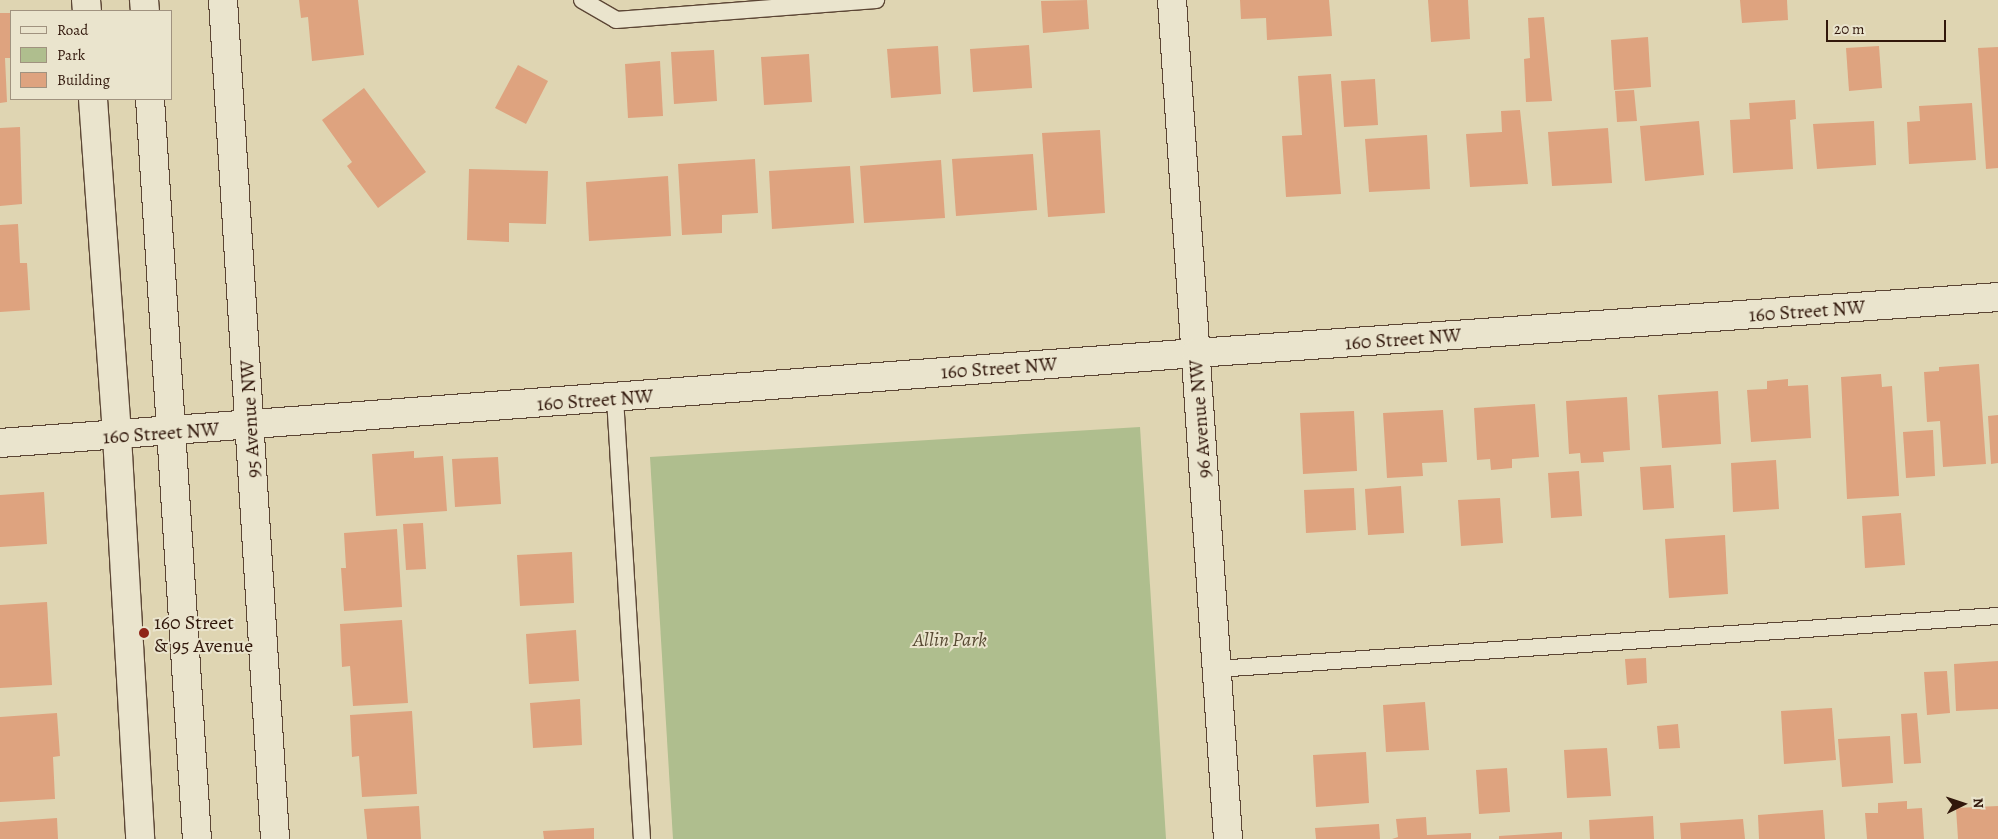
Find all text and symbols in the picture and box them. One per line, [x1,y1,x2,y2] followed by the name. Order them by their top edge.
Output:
[10,10,172,100] legend
[1828,10,1948,42] scale bar
[1834,19,1865,39] text: 20 m
[57,20,88,40] text: Road
[57,45,85,65] text: Park
[57,70,110,90] text: Building
[1748,295,1866,327] street label: 160 Street NW
[1344,323,1462,355] street label: 160 Street NW
[940,352,1058,384] street label: 160 Street NW
[235,359,265,479] street label: 95 Avenue NW
[1184,359,1216,479] street label: 96 Avenue NW
[536,384,654,416] street label: 160 Street NW
[102,417,220,449] street label: 160 Street NW
[154,610,253,657] place label: 160 Street & 95 Avenue
[138,627,150,639] marker: 160 Street & 95 Avenue
[913,627,987,651] park label: Allin Park
[1938,779,1988,829] north arrow
[1969,797,1988,809] text: N

